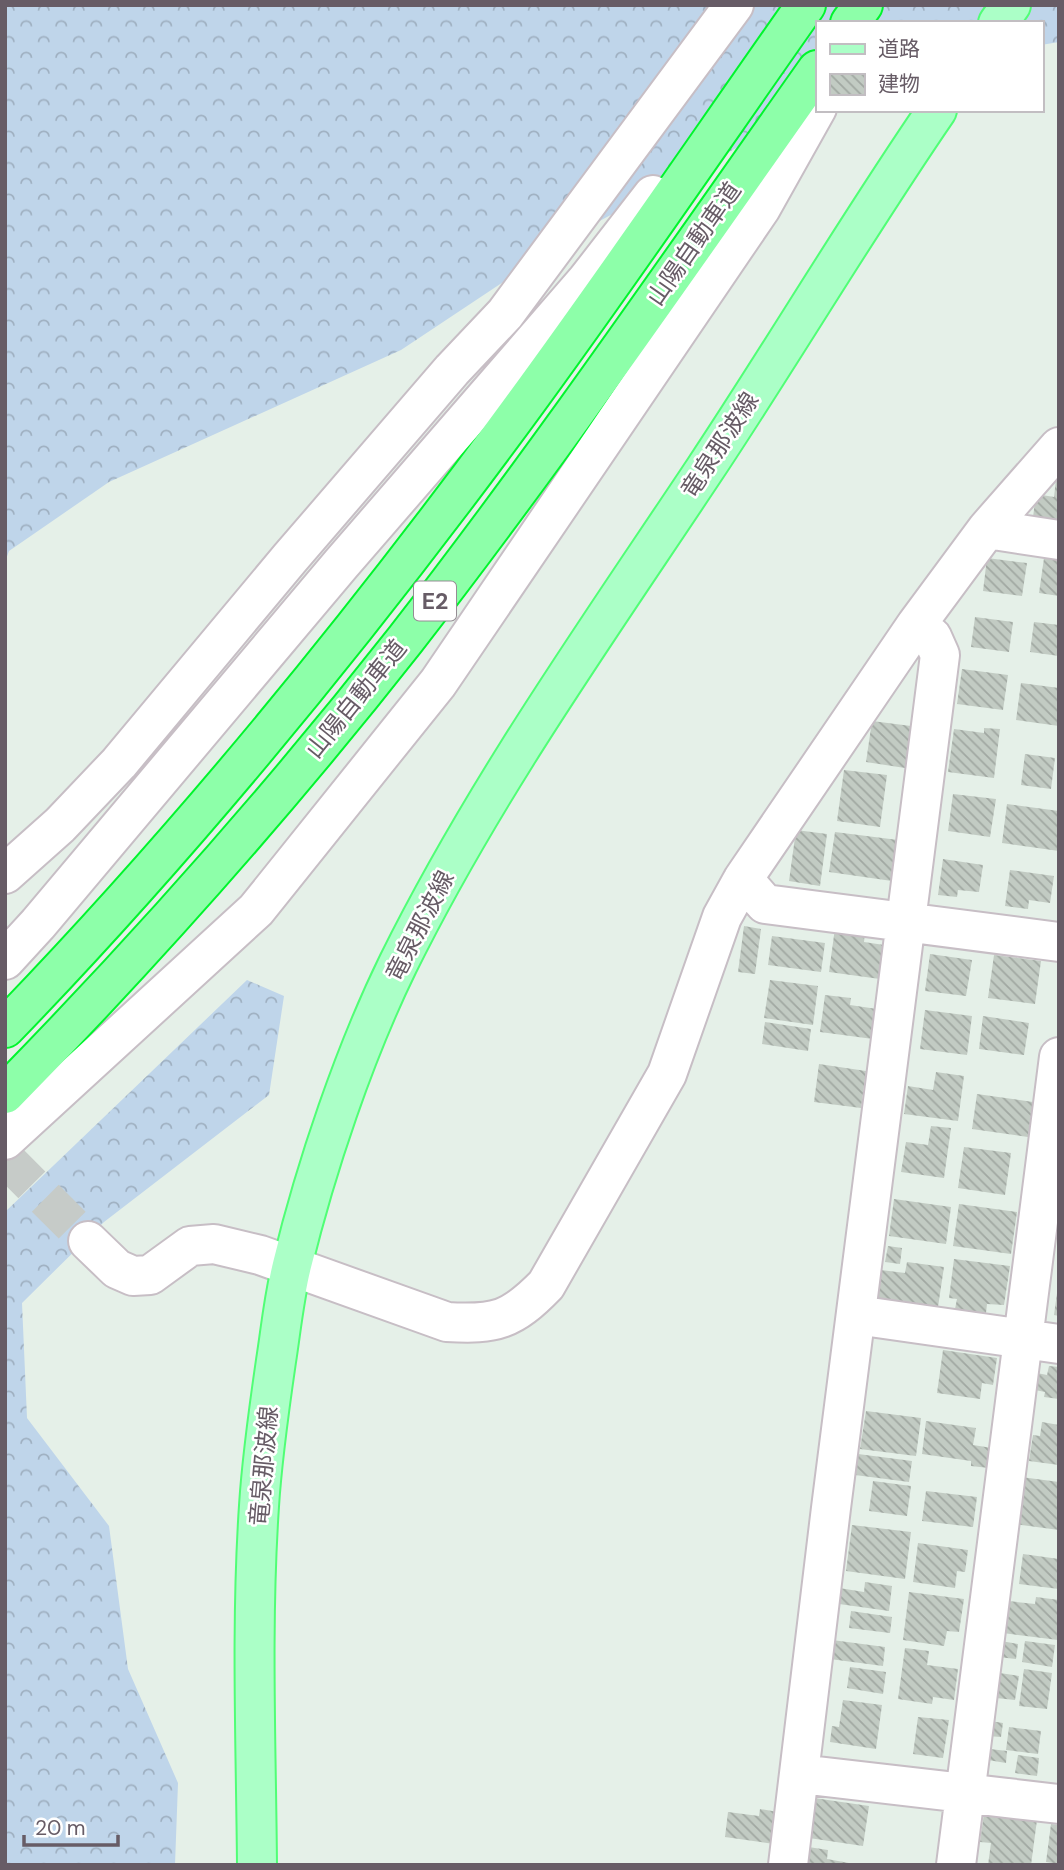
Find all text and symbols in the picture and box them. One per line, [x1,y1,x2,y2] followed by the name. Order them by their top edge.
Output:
[816,21,1043,112] legend
[878,35,920,63] text: 道路
[878,70,920,98] text: 建物
[640,176,748,312] street label: 山陽自動車道
[674,386,765,503] street label: 竜泉那波線
[414,582,456,621] road number: E2
[298,633,413,764] street label: 山陽自動車道
[379,865,461,986] street label: 竜泉那波線
[243,1405,284,1527] street label: 竜泉那波線
[24,1804,119,1848] scale bar
[35,1814,86,1842] text: 20 m

